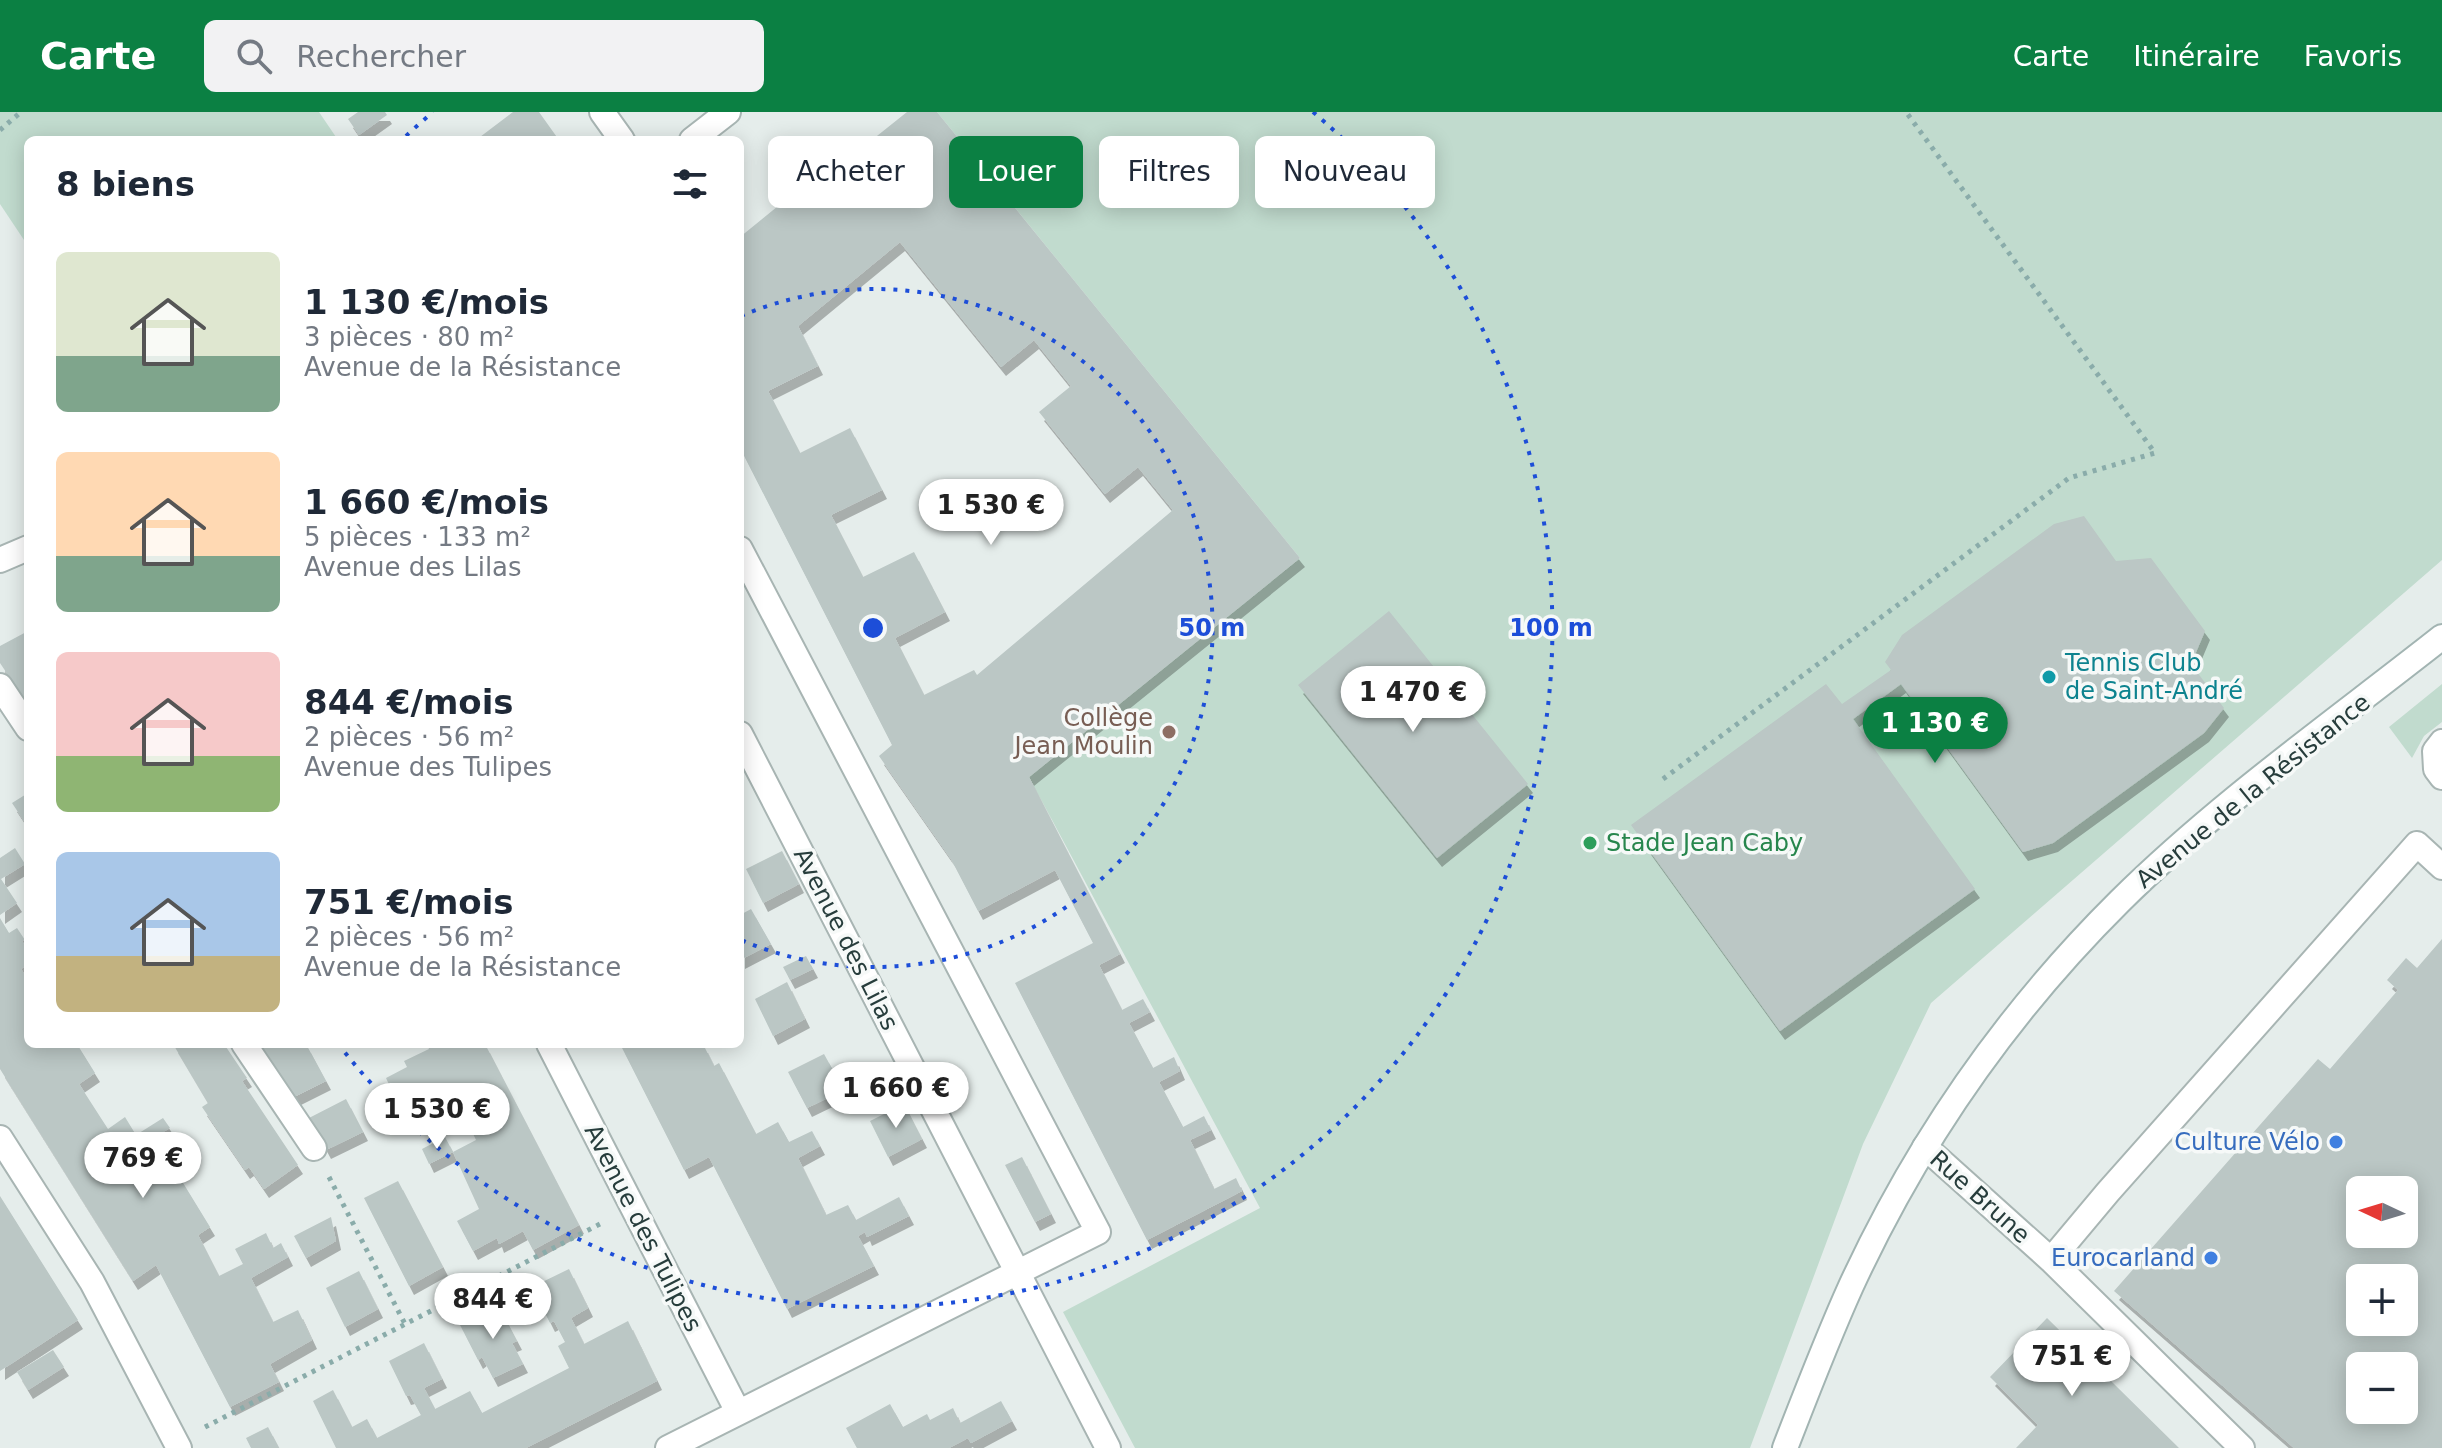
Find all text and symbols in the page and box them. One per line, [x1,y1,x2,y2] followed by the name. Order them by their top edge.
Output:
[204,20,764,92] search box
[40,34,156,78] text: Carte
[232,34,276,78] icon: search
[296,39,466,74] text: Rechercher
[2013,40,2089,73] text: Carte
[2133,40,2260,73] text: Itinéraire
[2304,40,2402,73] text: Favoris
[768,136,933,208] chip: Acheter
[949,136,1083,208] chip: Louer
[1099,136,1239,208] chip: Filtres
[1255,136,1435,208] chip: Nouveau
[668,162,712,206] icon: filters
[56,164,195,204] text: 8 biens
[304,282,549,322] text: 1 130 €/mois
[120,284,216,380] icon: home
[304,322,514,352] text: 3 pièces · 80 m²
[304,352,621,382] text: Avenue de la Résistance
[917,479,1065,547] pin: 1 530 €
[304,482,549,522] text: 1 660 €/mois
[120,484,216,580] icon: home
[937,490,1045,520] text: 1 530 €
[304,522,531,552] text: 5 pièces · 133 m²
[304,552,522,582] text: Avenue des Lilas
[859,614,887,642] centre of rings
[1179,614,1245,642] text: 50 m
[1509,614,1593,642] text: 100 m
[2064,649,2243,705] place label: Tennis Club de Saint-André
[1339,666,1487,734] pin: 1 470 €
[2040,668,2058,686] marker: Tennis Club de Saint-André
[1359,677,1467,707] text: 1 470 €
[304,682,514,722] text: 844 €/mois
[120,684,216,780] icon: home
[2130,688,2376,894] street label: Avenue de la Résistance
[1861,697,2009,765] pin: 1 130 €
[1012,704,1153,760] place label: Collège Jean Moulin
[1881,708,1989,738] text: 1 130 €
[304,722,514,752] text: 2 pièces · 56 m²
[1160,723,1178,741] marker: Collège Jean Moulin
[304,752,552,782] text: Avenue des Tulipes
[1606,829,1803,857] place label: Stade Jean Caby
[1581,834,1599,852] marker: Stade Jean Caby
[788,843,904,1035] street label: Avenue des Lilas
[304,882,514,922] text: 751 €/mois
[120,884,216,980] icon: home
[304,922,514,952] text: 2 pièces · 56 m²
[304,952,621,982] text: Avenue de la Résistance
[822,1062,970,1130] pin: 1 660 €
[842,1073,950,1103] text: 1 660 €
[363,1083,511,1151] pin: 1 530 €
[383,1094,491,1124] text: 1 530 €
[579,1120,707,1336] street label: Avenue des Tulipes
[2174,1128,2320,1156] place label: Culture Vélo
[87,1132,199,1200] pin: 769 €
[2327,1133,2345,1151] marker: Culture Vélo
[102,1143,184,1173] text: 769 €
[1924,1145,2036,1249] street label: Rue Brune
[2346,1176,2418,1248] north arrow
[2346,1176,2418,1424] map controls
[2051,1244,2195,1272] place label: Eurocarland
[2202,1249,2220,1267] marker: Eurocarland
[2346,1264,2418,1336] button: +
[437,1273,549,1341] pin: 844 €
[452,1284,534,1314] text: 844 €
[2016,1330,2128,1398] pin: 751 €
[2031,1341,2113,1371] text: 751 €
[2346,1352,2418,1424] button: −

